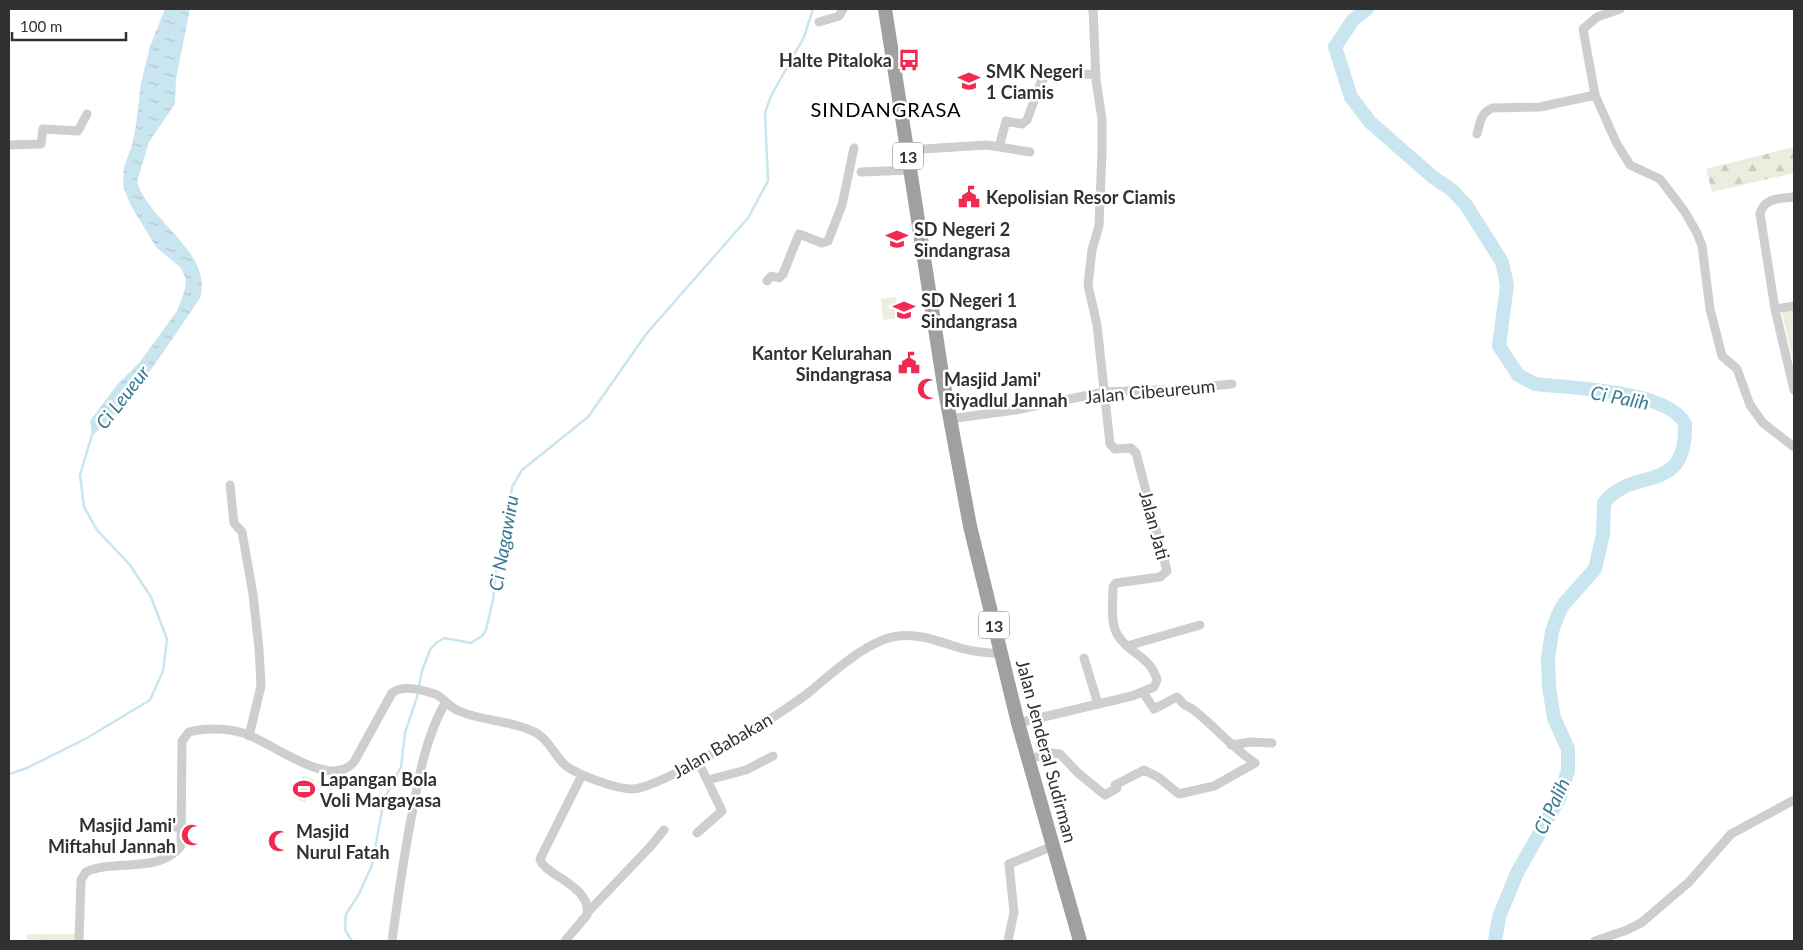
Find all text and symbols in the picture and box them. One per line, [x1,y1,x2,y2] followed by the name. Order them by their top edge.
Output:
[12,10,126,42] scale bar
[20,17,62,35] text: 100 m
[896,47,922,73] bus stop icon: Halte Pitaloka
[779,49,892,71] place label: Halte Pitaloka
[986,60,1083,103] place label: SMK Negeri 1 Ciamis
[956,68,982,94] school or university icon: SMK Negeri 1 Ciamis
[810,97,962,121] district label: SINDANGRASA
[893,142,923,170] road number: 13
[956,184,982,210] public building icon: Kepolisian Resor Ciamis
[986,186,1176,208] place label: Kepolisian Resor Ciamis
[914,218,1010,261] place label: SD Negeri 2 Sindangrasa
[884,226,910,252] school or university icon: SD Negeri 2 Sindangrasa
[921,289,1017,332] place label: SD Negeri 1 Sindangrasa
[891,297,917,323] school or university icon: SD Negeri 1 Sindangrasa
[752,342,892,385] place label: Kantor Kelurahan Sindangrasa
[896,350,922,376] public building icon: Kantor Kelurahan Sindangrasa
[90,360,154,433] water label: Ci Leueur
[944,368,1068,411] place label: Masjid Jami' Riyadlul Jannah
[1084,374,1216,408] street label: Jalan Cibeureum
[915,376,941,402] mosque icon: Masjid Jami' Riyadlul Jannah
[1589,380,1651,414] water label: Ci Palih
[1135,488,1175,562] street label: Jalan Jati
[483,493,523,593] water label: Ci Nagawiru
[979,612,1009,638] road number: 13
[1012,657,1082,845] street label: Jalan Jenderal Sudirman
[668,708,776,782] street label: Jalan Babakan
[319,768,441,811] place label: Lapangan Bola Voli Margayasa
[1528,774,1574,838] water label: Ci Palih
[291,776,317,802] sports icon: Lapangan Bola Voli Margayasa
[48,814,176,857] place label: Masjid Jami' Miftahul Jannah
[296,820,390,863] place label: Masjid Nurul Fatah
[179,822,205,848] mosque icon: Masjid Jami' Miftahul Jannah
[266,828,292,854] mosque icon: Masjid Nurul Fatah

